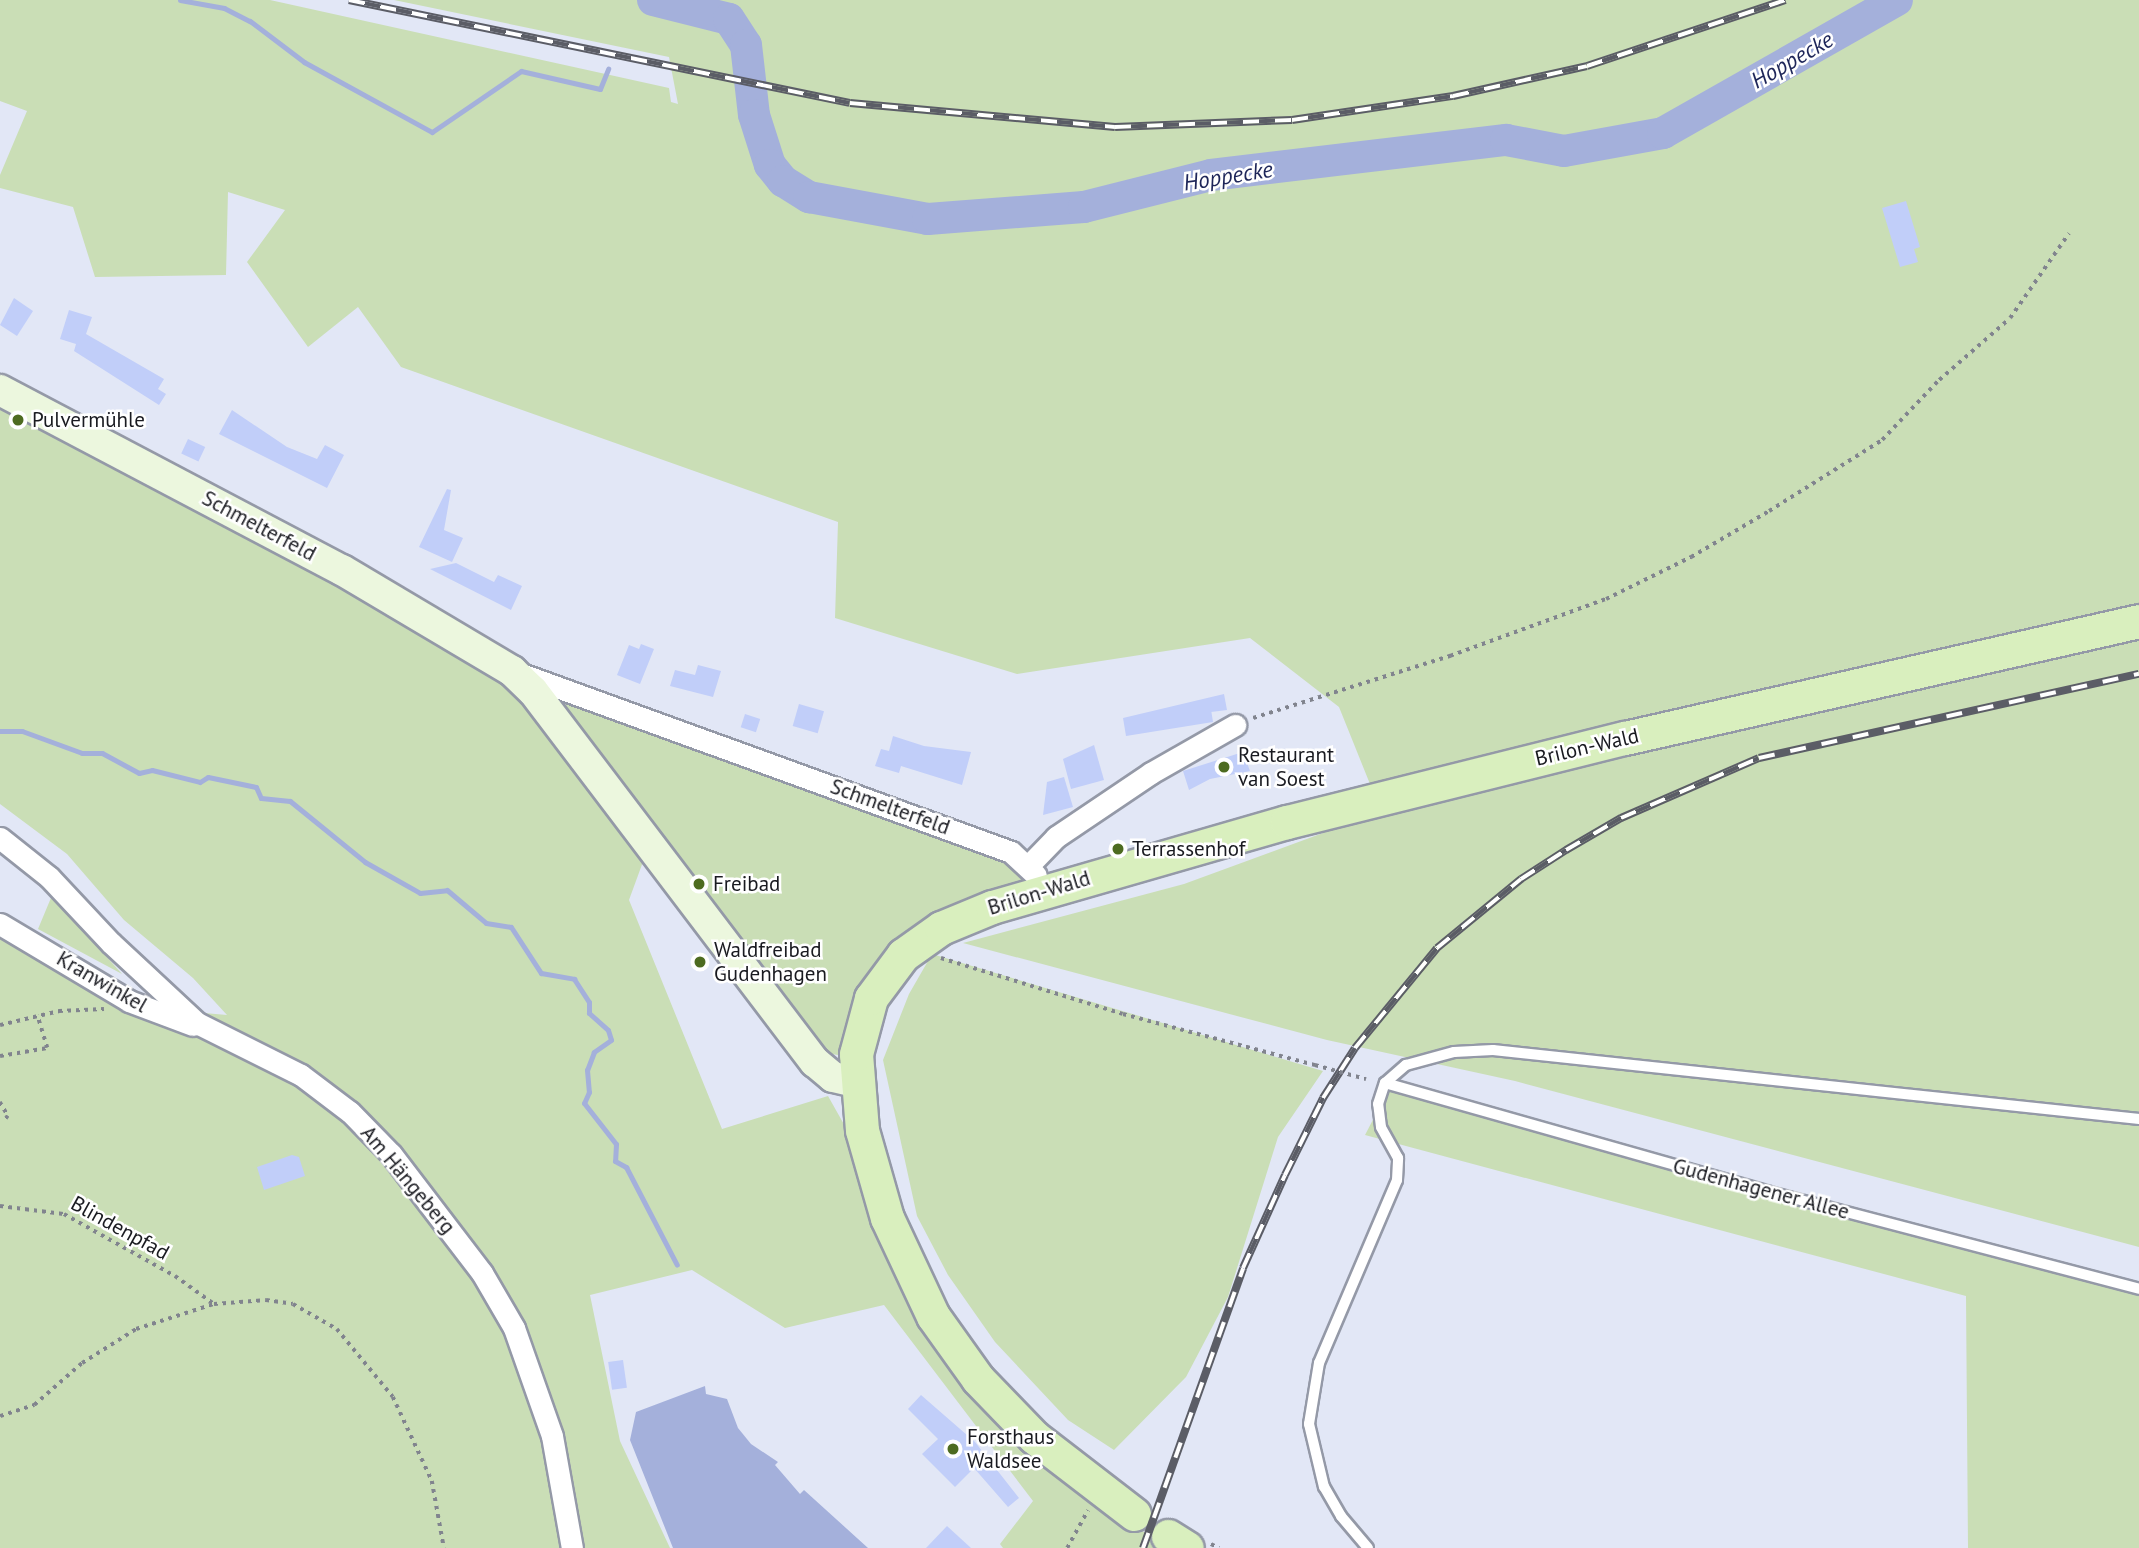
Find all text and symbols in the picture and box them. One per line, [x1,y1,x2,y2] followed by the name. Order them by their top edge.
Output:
[1746,25,1838,95] water label: Hoppecke
[1181,155,1275,197] water label: Hoppecke
[32,407,145,433] place label: Pulvermühle
[10,412,26,428] marker: Pulvermühle
[198,485,320,567] street label: Schmelterfeld
[1533,723,1641,771] street label: Brilon-Wald
[1238,742,1334,792] place label: Restaurant van Soest
[1216,759,1232,775] marker: Restaurant van Soest
[827,774,953,840] street label: Schmelterfeld
[1132,836,1245,862] place label: Terrassenhof
[1110,841,1126,857] marker: Terrassenhof
[985,865,1093,921] street label: Brilon-Wald
[713,871,780,897] place label: Freibad
[691,876,707,892] marker: Freibad
[714,937,827,987] place label: Waldfreibad Gudenhagen
[52,946,152,1018] street label: Kranwinkel
[692,954,708,970] marker: Waldfreibad Gudenhagen
[355,1121,461,1239] street label: Am Hängeberg
[1670,1153,1852,1225] street label: Gudenhagener Allee
[66,1191,174,1265] street label: Blindenpfad
[967,1424,1054,1474] place label: Forsthaus Waldsee
[945,1441,961,1457] marker: Forsthaus Waldsee

